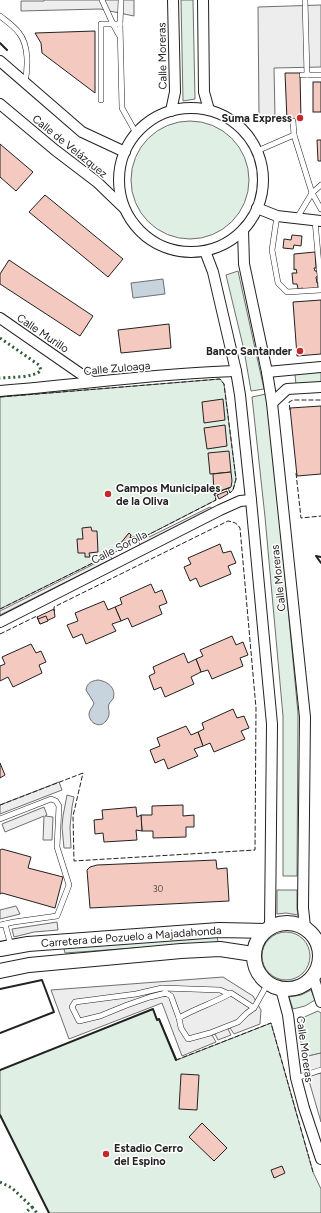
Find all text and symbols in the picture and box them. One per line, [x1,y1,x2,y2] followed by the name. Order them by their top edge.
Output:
[155,22,170,90] street label: Calle Moreras
[30,112,110,181] street label: Calle de Velázquez
[222,112,292,125] place label: Suma Express
[295,113,305,123] marker: Suma Express
[14,311,71,356] street label: Calle Murillo
[206,345,293,358] place label: Banco Santander
[295,346,305,356] marker: Banco Santander
[83,359,151,378] street label: Calle Zuloaga
[116,482,220,508] place label: Campos Municipales de la Oliva
[103,489,113,499] marker: Campos Municipales de la Oliva
[89,528,149,567] street label: Calle Sorolla
[269,544,288,612] street label: Calle Moreras
[153,883,164,894] house number: 30
[41,924,222,950] street label: Carretera de Pozuelo a Majadahonda
[293,1015,316,1083] street label: Calle Moreras
[114,1142,184,1168] place label: Estadio Cerro del Espino
[101,1149,111,1159] marker: Estadio Cerro del Espino

